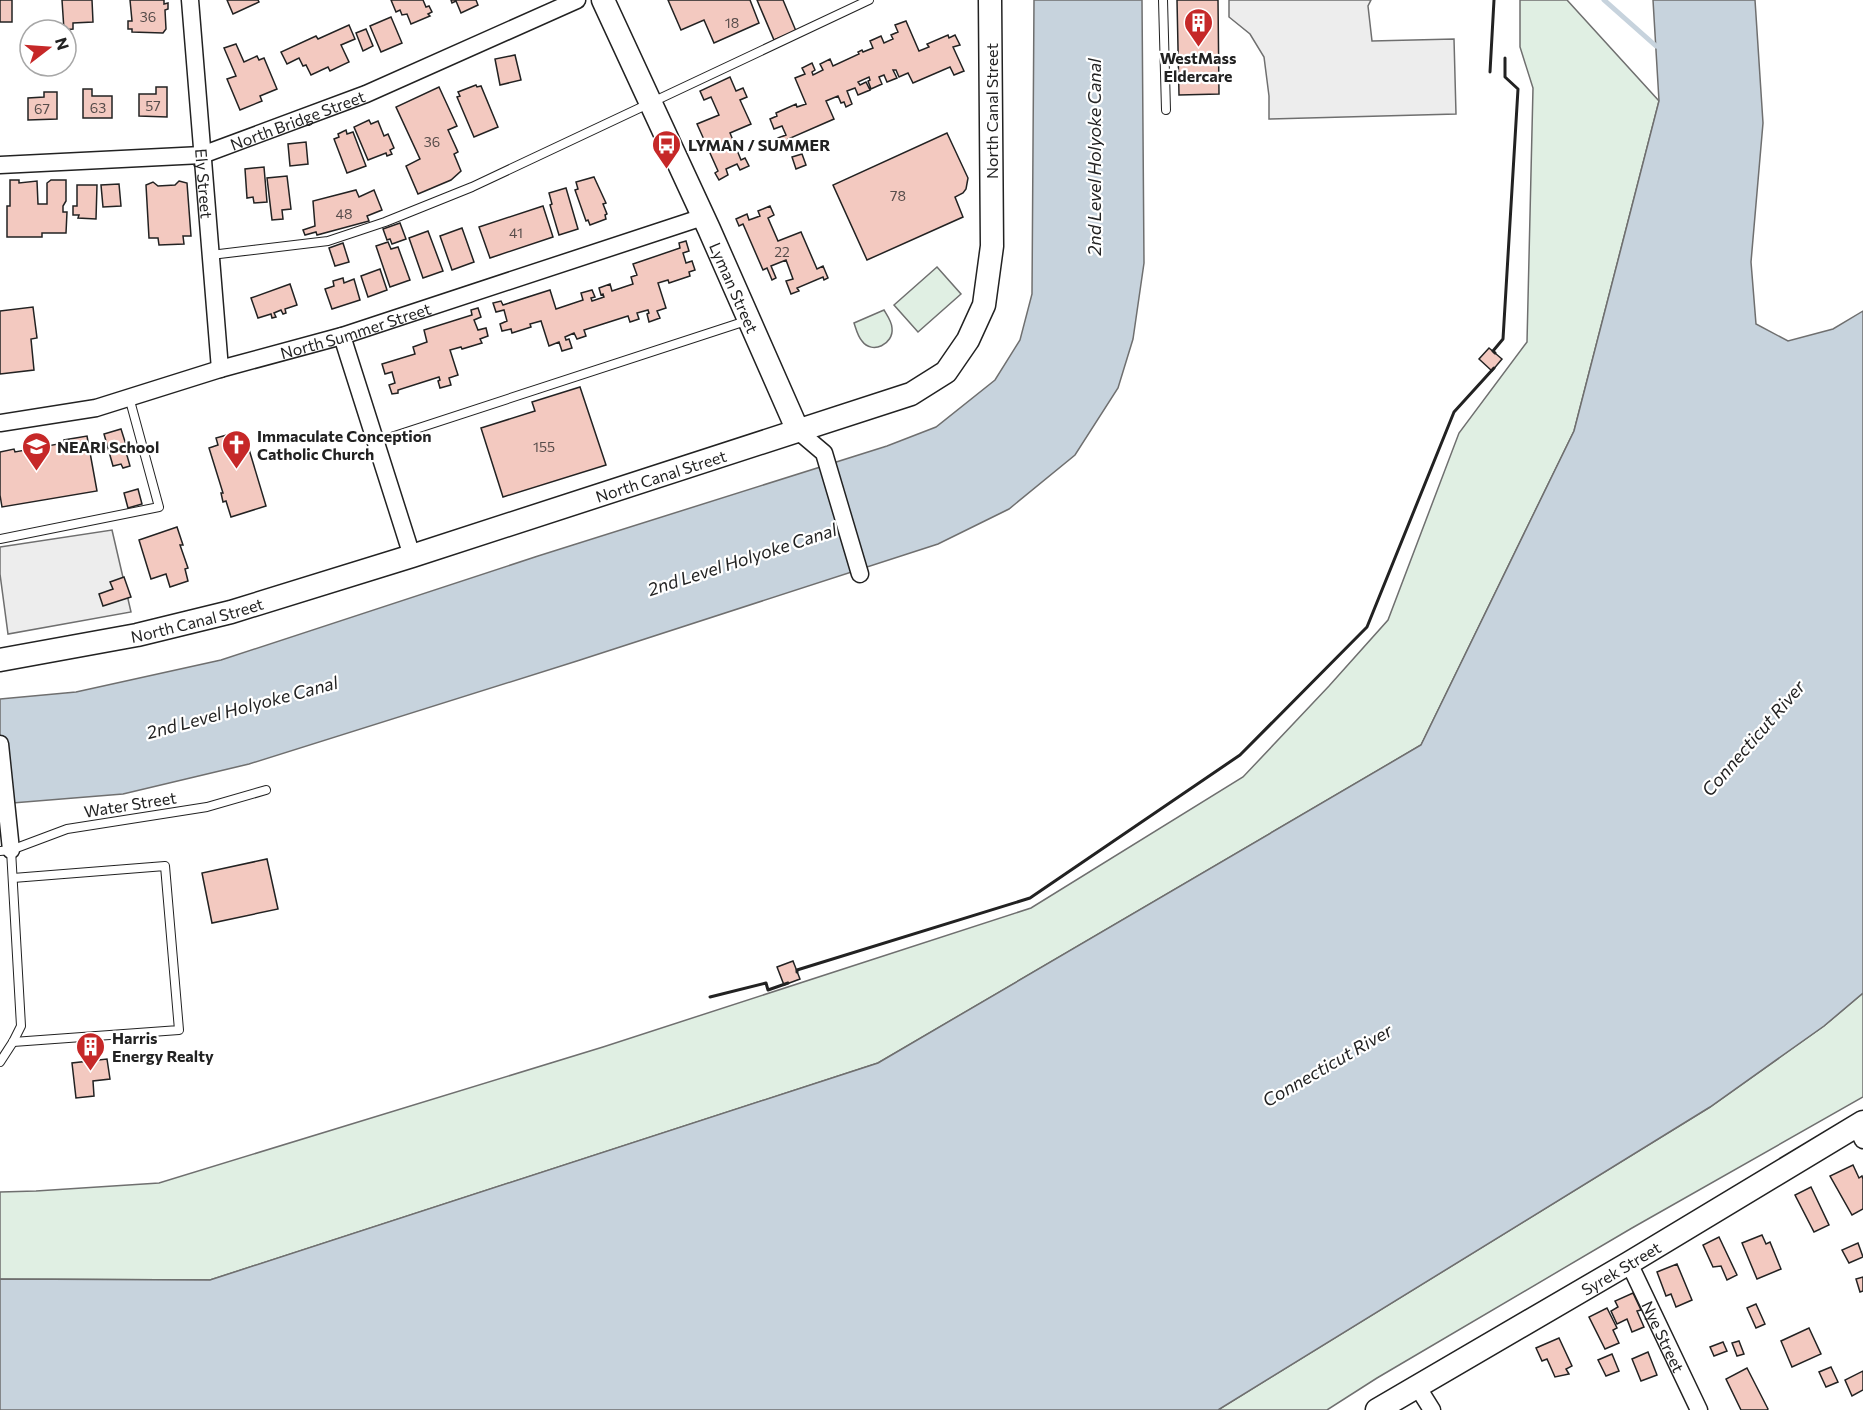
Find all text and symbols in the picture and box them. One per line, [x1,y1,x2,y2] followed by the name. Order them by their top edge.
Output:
[1182,6,1214,48] building icon: WestMass Eldercare
[140,8,156,25] house number: 36
[725,14,739,31] house number: 18
[18,18,78,78] north arrow
[52,35,74,52] text: N
[982,43,1001,179] street label: North Canal Street
[1160,48,1236,85] place label: WestMass Eldercare
[1083,58,1105,257] water label: 2nd Level Holyoke Canal
[227,86,368,153] street label: North Bridge Street
[145,97,161,114] house number: 57
[90,99,106,116] house number: 63
[34,100,50,117] house number: 67
[651,128,683,170] bus stop icon: LYMAN / SUMMER
[424,133,440,150] house number: 36
[688,135,830,154] place label: LYMAN / SUMMER
[193,148,217,220] street label: Ely Street
[890,187,906,204] house number: 78
[336,205,352,222] house number: 48
[509,224,523,241] house number: 41
[706,239,763,336] street label: Lyman Street
[774,243,790,260] house number: 22
[278,298,433,362] street label: North Summer Street
[257,426,432,463] place label: Immaculate Conception Catholic Church
[220,428,252,470] church icon: Immaculate Conception Catholic Church
[20,430,52,472] school or university icon: NEARI School
[57,437,159,456] place label: NEARI School
[533,438,555,455] house number: 155
[593,445,729,505] street label: North Canal Street
[644,518,840,600] water label: 2nd Level Holyoke Canal
[129,593,266,645] street label: North Canal Street
[143,671,341,743] water label: 2nd Level Holyoke Canal
[1697,675,1810,800] water label: Connecticut River
[82,787,178,821] street label: Water Street
[1258,1018,1397,1111] water label: Connecticut River
[112,1028,214,1065] place label: Harris Energy Realty
[75,1030,107,1072] building icon: Harris Energy Realty
[1577,1237,1664,1299] street label: Syrek Street
[1639,1297,1689,1375] street label: Nye Street

